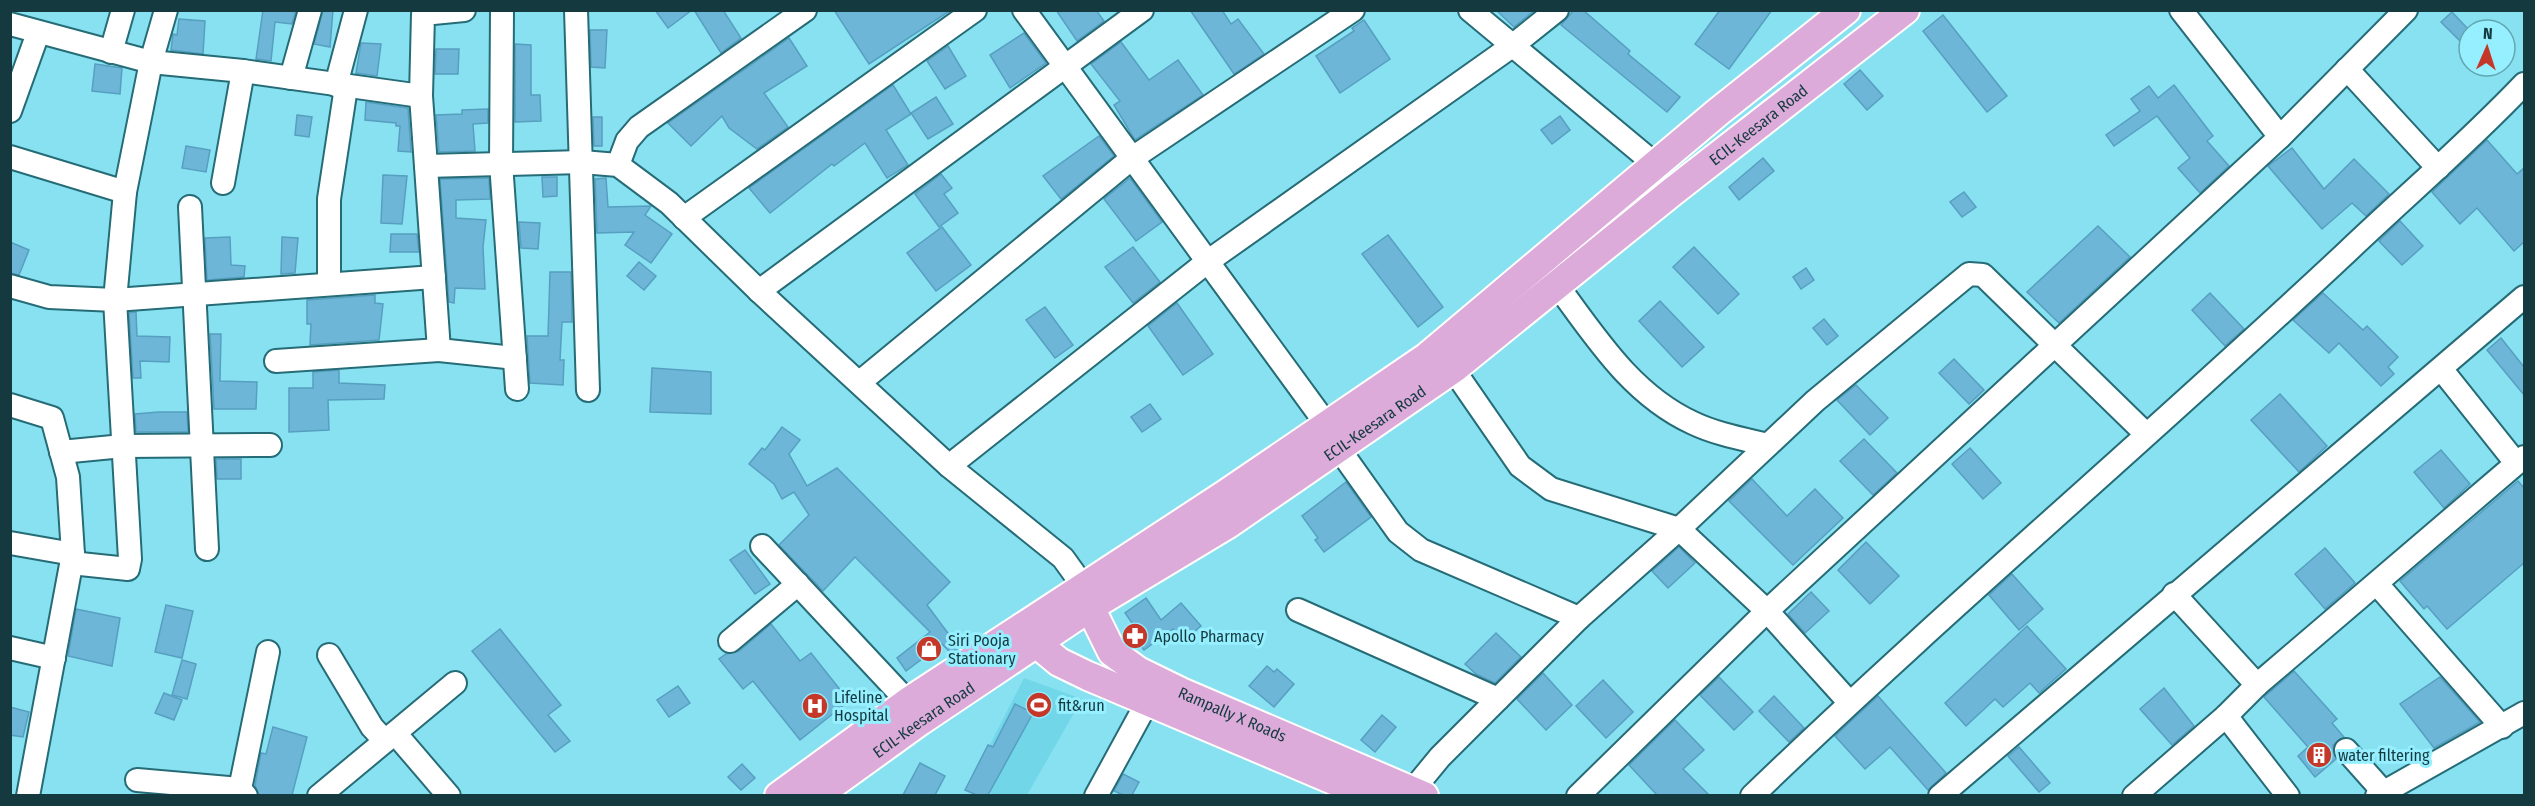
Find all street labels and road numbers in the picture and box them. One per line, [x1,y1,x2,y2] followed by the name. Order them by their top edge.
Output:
[1705,80,1811,169] street label: ECIL-Keesara Road
[1320,381,1429,465] street label: ECIL-Keesara Road
[869,678,978,761] street label: ECIL-Keesara Road
[1176,683,1289,746] street label: Rampally X Roads

